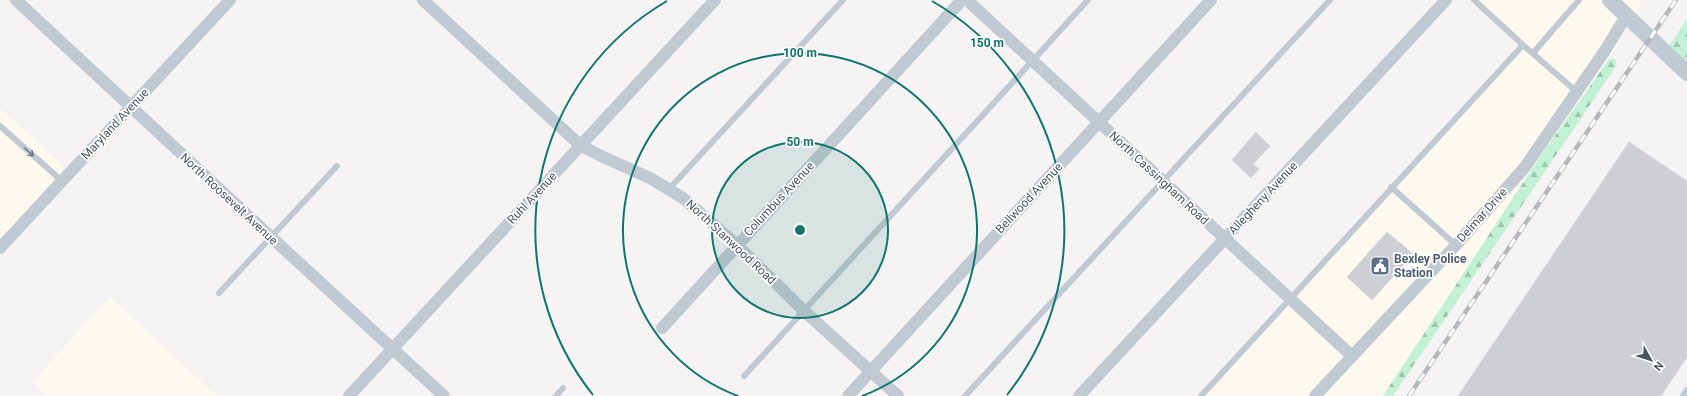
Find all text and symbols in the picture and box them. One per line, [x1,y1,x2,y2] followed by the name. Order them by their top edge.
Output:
[970,36,1004,50] text: 150 m
[783,46,817,60] text: 100 m
[79,86,151,162] street label: Maryland Avenue
[1107,128,1211,228] street label: North Cassingham Road
[786,135,814,149] text: 50 m
[24,147,34,157] one-way arrow
[177,150,281,248] street label: North Roosevelt Avenue
[741,159,817,239] street label: Columbus Avenue
[1226,159,1300,237] street label: Allegheny Avenue
[993,160,1065,236] street label: Bellwood Avenue
[504,169,560,227] street label: Ruhl Avenue
[1454,185,1510,245] street label: Delmar Drive
[683,197,779,287] street label: North Stanwood Road
[793,223,807,237] centre of rings
[1394,252,1467,280] place label: Bexley Police Station
[1369,255,1391,277] public building icon: Bexley Police Station
[1631,340,1671,380] north arrow
[1651,359,1666,373] text: N

